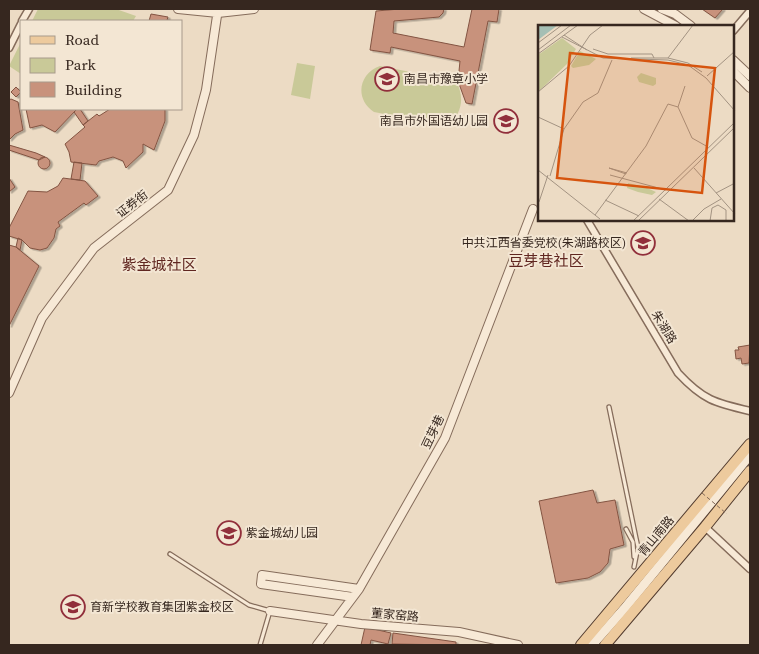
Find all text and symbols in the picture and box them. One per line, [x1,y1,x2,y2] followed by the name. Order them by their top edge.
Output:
[20,20,182,110] legend
[538,25,734,221] inset map
[65,29,99,50] text: Road
[65,54,97,75] text: Park
[374,66,400,92] school or university icon: 南昌市豫章小学
[404,71,488,87] place label: 南昌市豫章小学
[65,79,122,100] text: Building
[493,108,519,134] school or university icon: 南昌市外国语幼儿园
[380,113,488,129] place label: 南昌市外国语幼儿园
[113,187,151,221] street label: 证券街
[630,230,656,256] school or university icon: 中共江西省委党校(朱湖路校区)
[462,235,626,251] place label: 中共江西省委党校(朱湖路校区)
[508,250,584,271] district label: 豆芽巷社区
[121,254,197,275] district label: 紫金城社区
[648,307,680,347] street label: 朱湖路
[418,412,448,452] street label: 豆芽巷
[634,512,678,560] street label: 青山南路
[216,520,242,546] school or university icon: 紫金城幼儿园
[246,525,318,541] place label: 紫金城幼儿园
[60,594,86,620] school or university icon: 育新学校教育集团紫金校区
[90,599,234,615] place label: 育新学校教育集团紫金校区
[370,605,420,625] street label: 董家窑路

